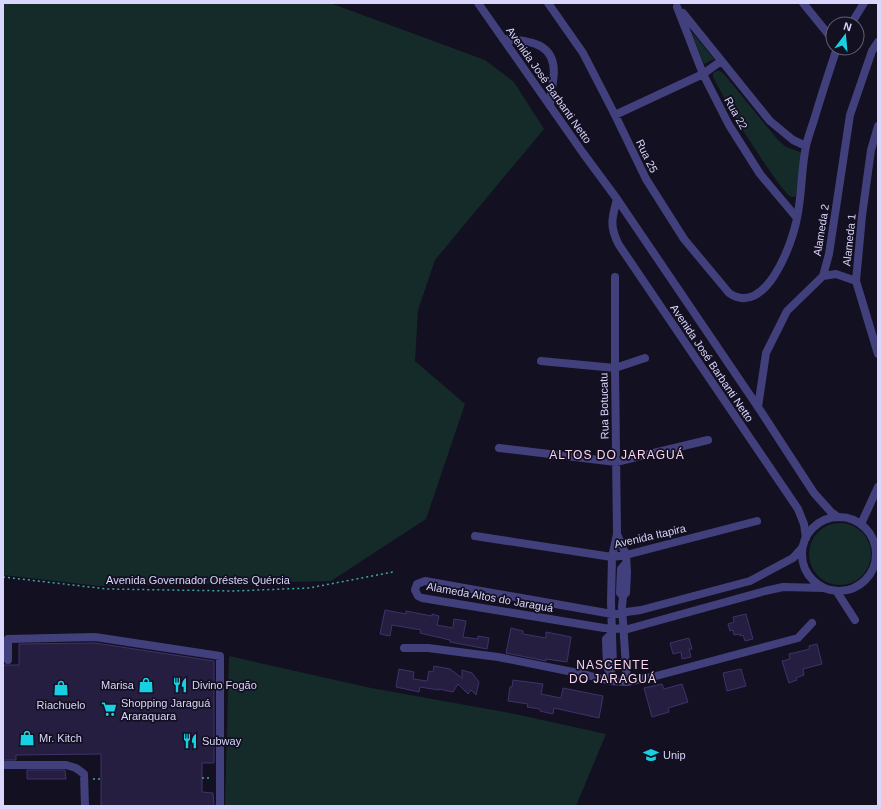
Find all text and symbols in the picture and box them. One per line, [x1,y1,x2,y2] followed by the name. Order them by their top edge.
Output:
[825,16,865,56] north arrow
[842,20,853,33] text: N
[504,25,594,145] street label: Avenida José Barbanti Netto
[722,95,750,131] street label: Rua 22
[634,137,660,175] street label: Rua 25
[811,203,831,257] street label: Alameda 2
[840,213,858,267] street label: Alameda 1
[668,302,756,424] street label: Avenida José Barbanti Netto
[597,373,611,439] street label: Rua Botucatu
[549,447,685,462] district label: ALTOS DO JARAGUÁ
[613,522,688,550] street label: Avenida Itapira
[106,574,291,586] street label: Avenida Governador Oréstes Quércia
[426,580,555,614] street label: Alameda Altos do Jaraguá
[569,658,657,686] district label: NASCENTE DO JARAGUÁ
[137,676,155,694] shop icon: Marisa
[171,676,189,694] restaurant icon: Divino Fogão
[52,679,70,697] shop icon: Riachuelo
[101,679,135,691] place label: Marisa
[192,679,257,691] place label: Divino Fogão
[121,697,211,722] place label: Shopping Jaraguá Araraquara
[37,699,85,711] place label: Riachuelo
[100,700,118,718] supermarket icon: Shopping Jaraguá Araraquara
[18,729,36,747] shop icon: Mr. Kitch
[39,732,82,744] place label: Mr. Kitch
[181,732,199,750] restaurant icon: Subway
[202,735,242,747] place label: Subway
[642,746,660,764] school or university icon: Unip
[663,749,686,761] place label: Unip

